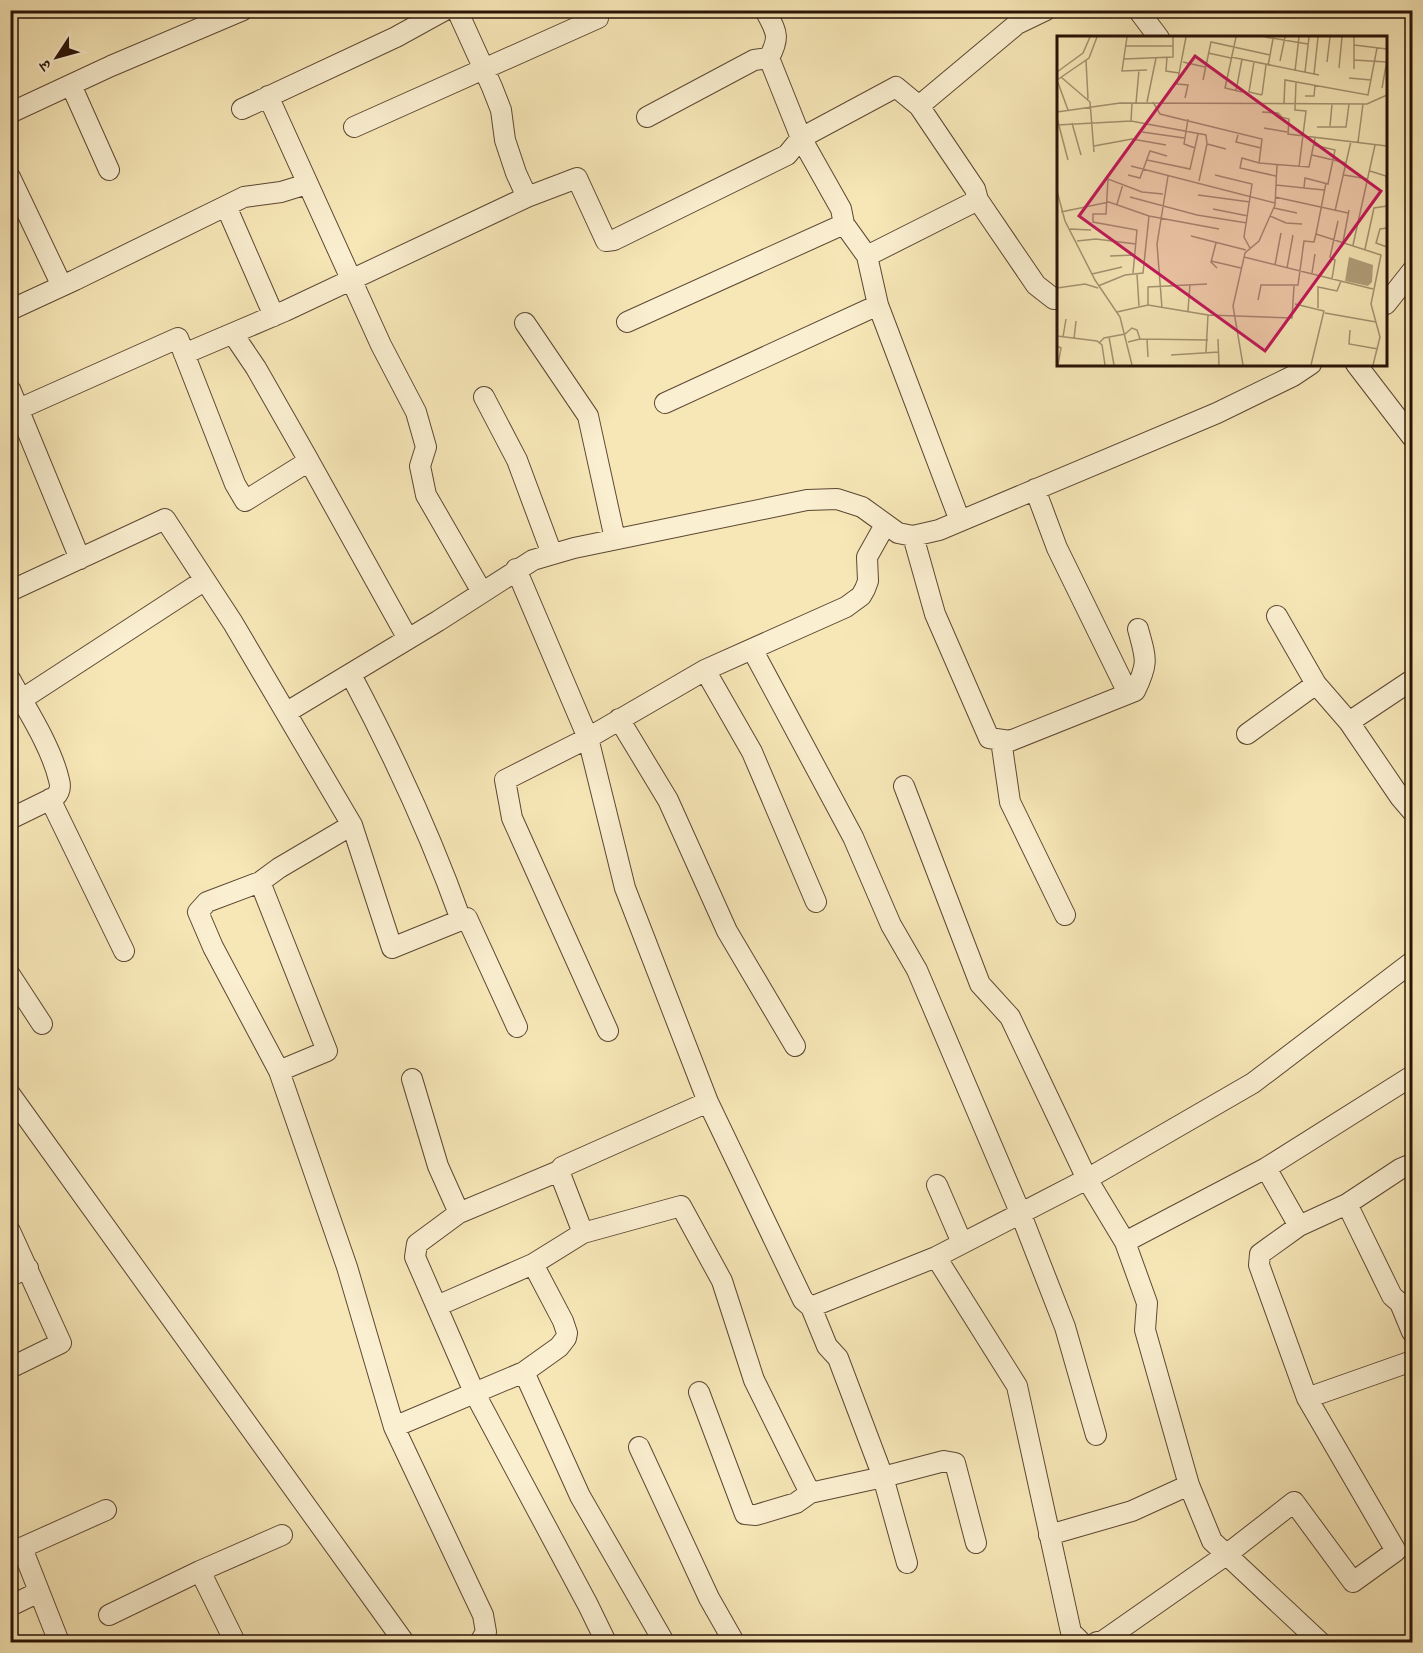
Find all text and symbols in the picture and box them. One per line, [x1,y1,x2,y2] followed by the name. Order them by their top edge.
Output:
[27,27,87,87] north arrow
[1057,36,1387,366] inset map
[33,54,58,76] text: उ

